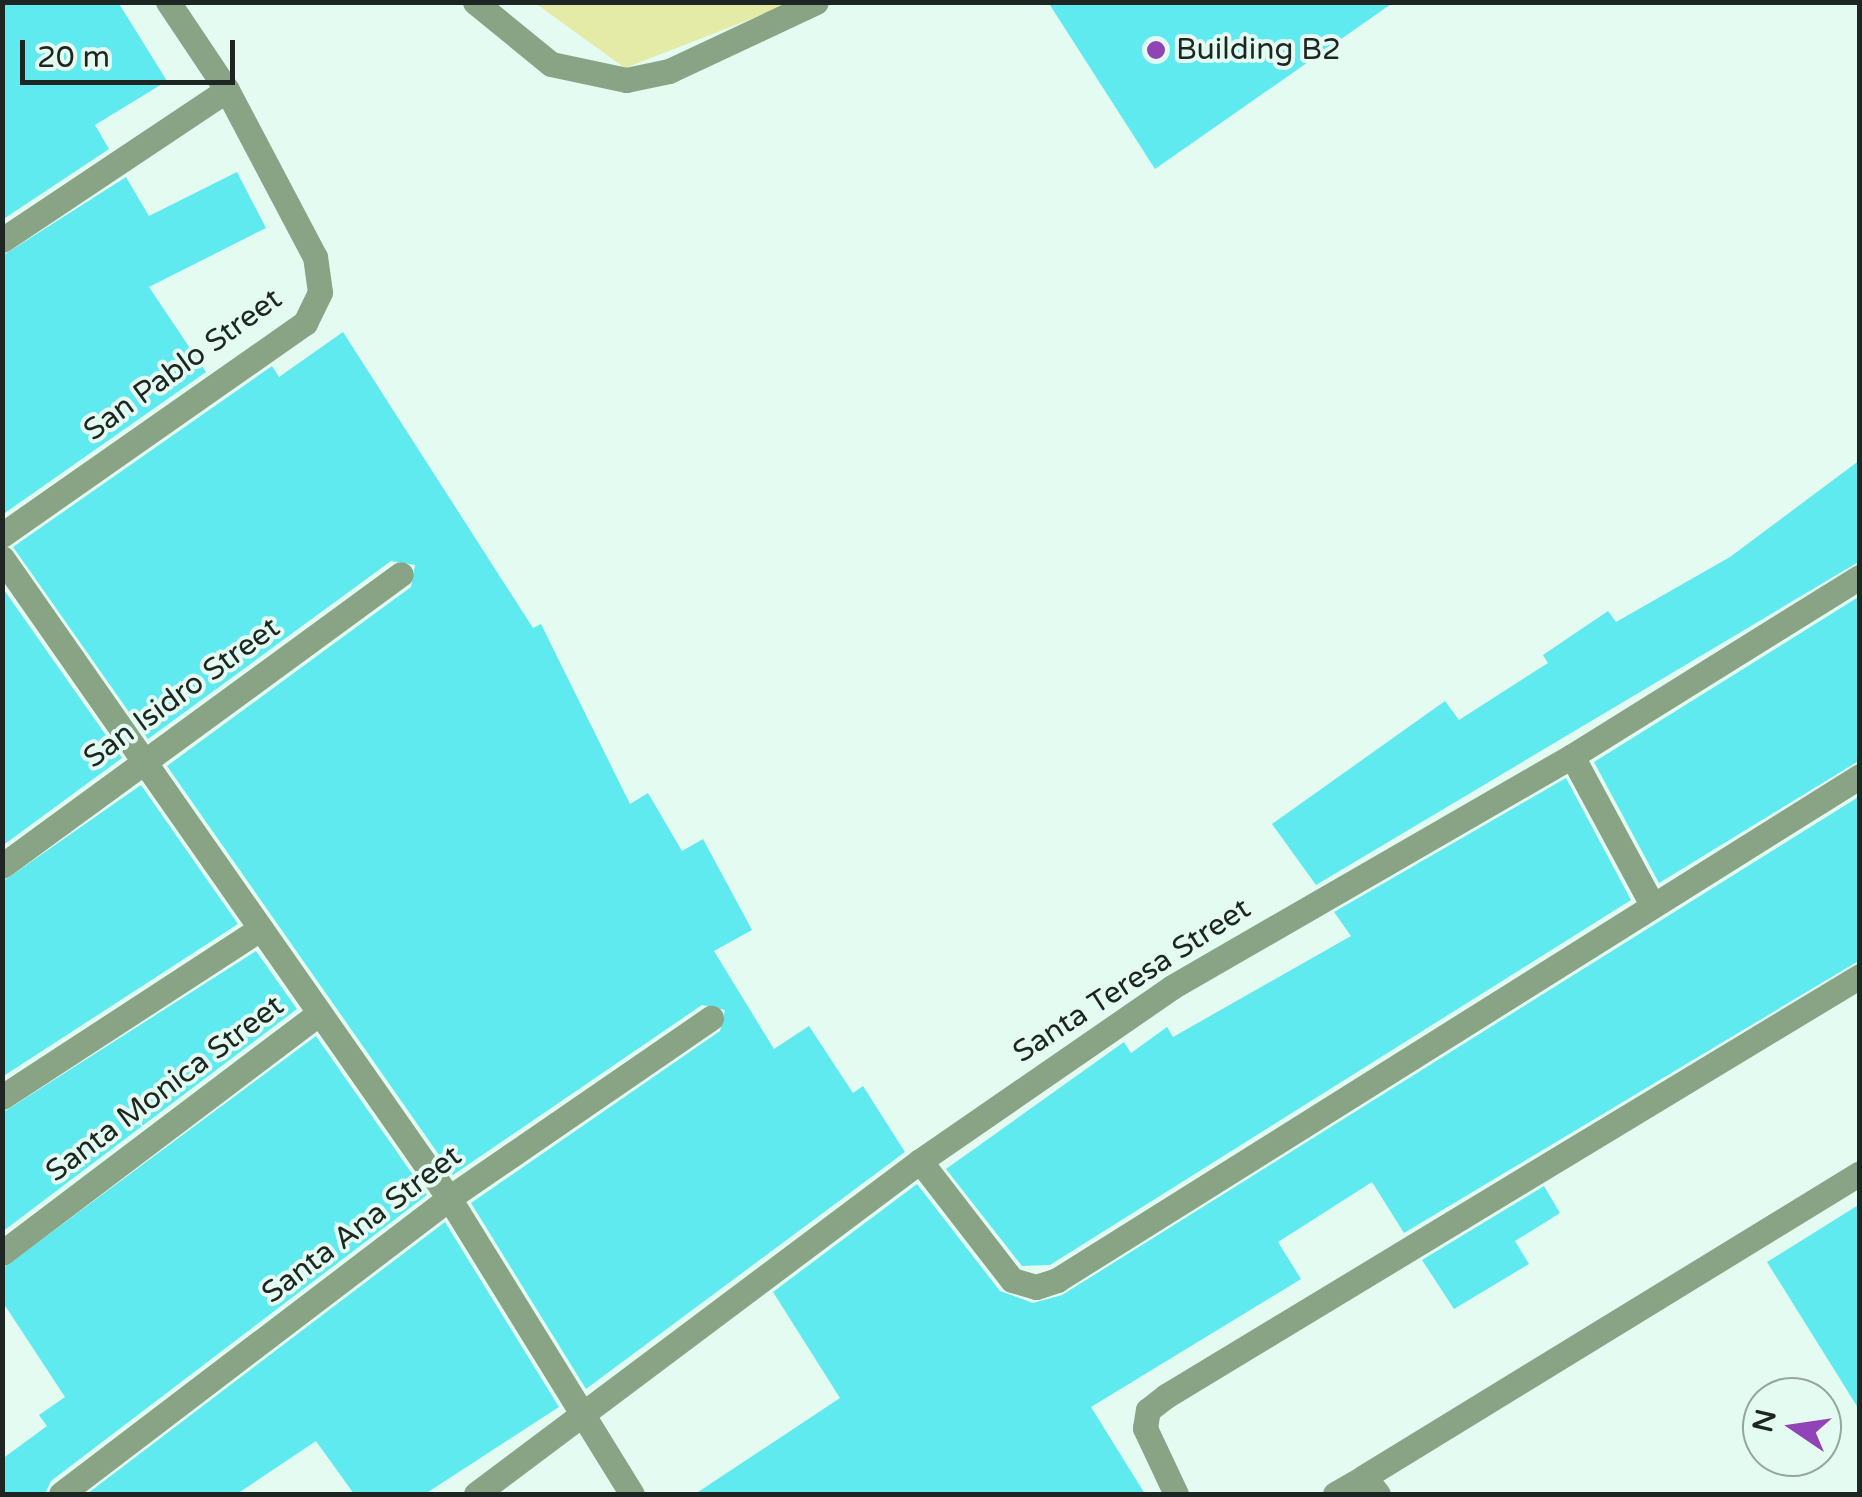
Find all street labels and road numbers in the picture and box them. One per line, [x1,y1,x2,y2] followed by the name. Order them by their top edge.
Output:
[77,281,289,449] street label: San Pablo Street
[77,610,287,776] street label: San Isidro Street
[1007,891,1257,1071] street label: Santa Teresa Street
[39,988,291,1190] street label: Santa Monica Street
[255,1138,469,1312] street label: Santa Ana Street

